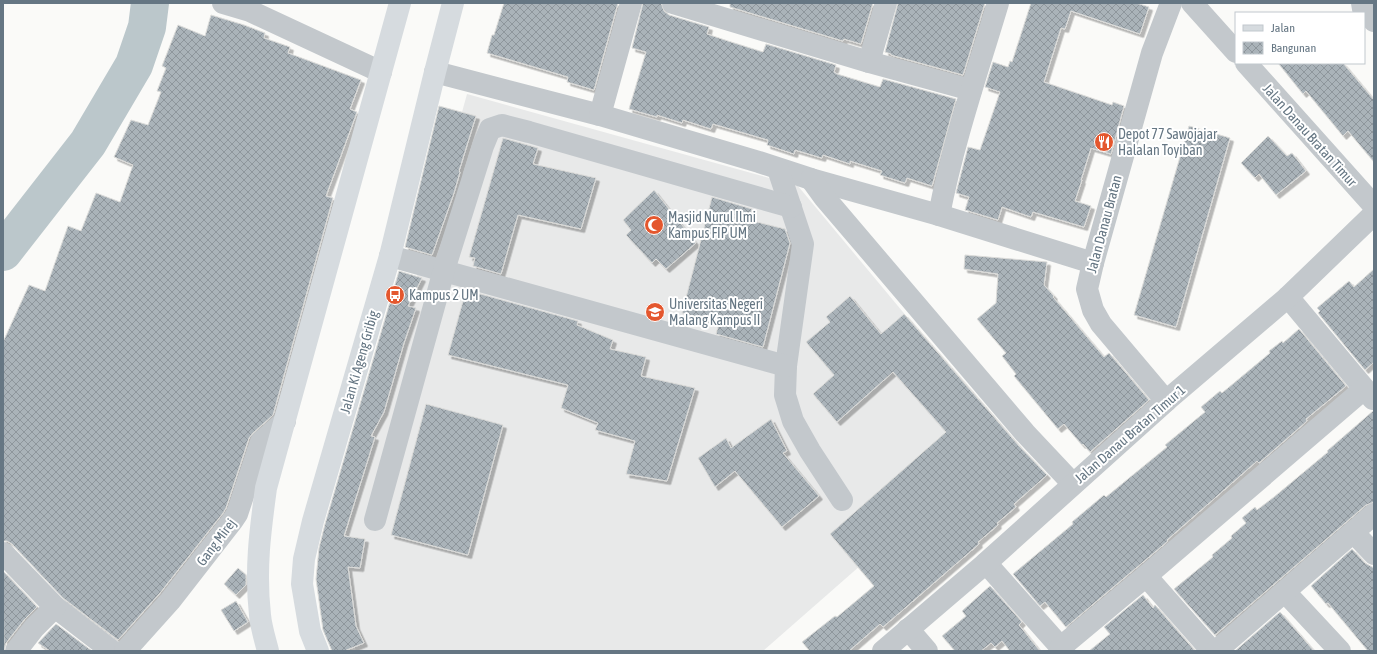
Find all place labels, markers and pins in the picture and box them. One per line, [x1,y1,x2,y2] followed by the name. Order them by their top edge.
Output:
[1118,126,1218,158] place label: Depot 77 Sawojajar Halalan Toyiban
[1093,131,1115,153] restaurant icon: Depot 77 Sawojajar Halalan Toyiban
[668,209,756,241] place label: Masjid Nurul Ilmi Kampus FIP UM
[643,214,665,236] mosque icon: Masjid Nurul Ilmi Kampus FIP UM
[384,284,406,306] bus stop icon: Kampus 2 UM
[409,287,479,303] place label: Kampus 2 UM
[669,296,763,328] place label: Universitas Negeri Malang Kampus II
[644,301,666,323] school or university icon: Universitas Negeri Malang Kampus II

